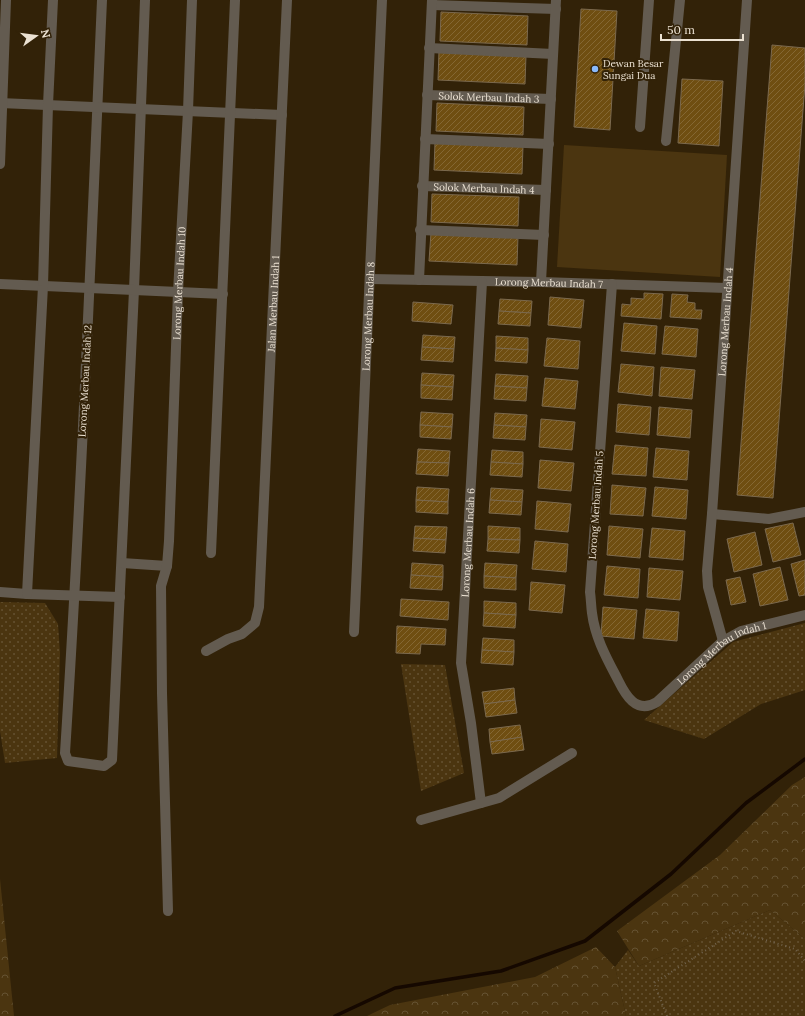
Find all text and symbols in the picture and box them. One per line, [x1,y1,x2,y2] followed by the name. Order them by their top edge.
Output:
[16,16,56,56] north arrow
[661,16,743,42] scale bar
[667,22,695,37] text: 50 m
[38,28,54,40] text: N
[603,57,664,82] place label: Dewan Besar Sungai Dua
[590,64,600,74] marker: Dewan Besar Sungai Dua
[438,89,540,105] street label: Solok Merbau Indah 3
[433,180,535,196] street label: Solok Merbau Indah 4
[170,226,188,340] street label: Lorong Merbau Indah 10
[264,255,282,353] street label: Jalan Merbau Indah 1
[359,261,377,371] street label: Lorong Merbau Indah 8
[715,266,735,377] street label: Lorong Merbau Indah 4
[495,275,604,291] street label: Lorong Merbau Indah 7
[76,325,94,437] street label: Lorong Merbau Indah 12
[586,450,606,560] street label: Lorong Merbau Indah 5
[458,487,477,598] street label: Lorong Merbau Indah 6
[674,618,768,687] street label: Lorong Merbau Indah 1

